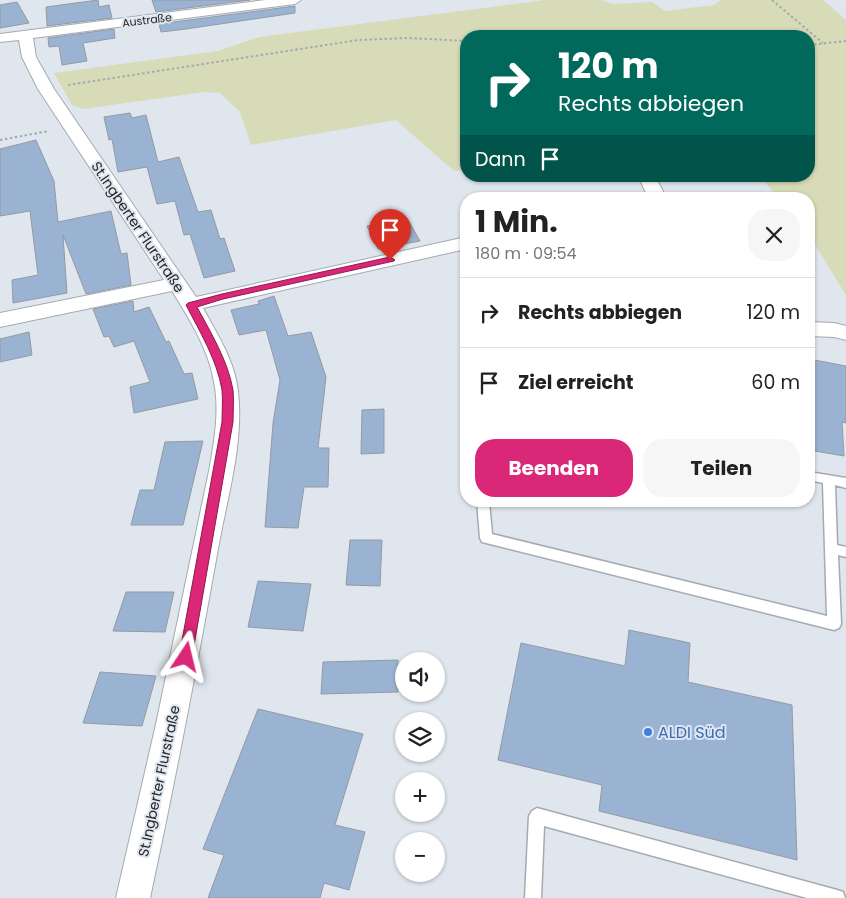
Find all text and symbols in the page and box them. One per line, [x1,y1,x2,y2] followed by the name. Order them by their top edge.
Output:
[121,9,173,31] street label: Austraße
[558,41,658,90] text: 120 m
[475,50,540,115] icon: right
[558,88,744,119] text: Rechts abbiegen
[536,145,564,173] icon: arrive
[475,146,526,173] text: Dann
[87,157,190,297] street label: St.Ingberter Flurstraße
[475,200,558,243] text: 1 Min.
[369,209,411,260] pin
[748,209,800,261] button: close
[376,216,404,244] icon: arrive
[475,242,577,265] text: 180 m · 09:54
[475,299,503,327] icon: right
[518,299,682,326] text: Rechts abbiegen
[746,299,800,326] text: 120 m
[475,369,503,397] icon: arrive
[518,369,634,396] text: Ziel erreicht
[751,369,800,396] text: 60 m
[475,439,633,497] button: Beenden
[643,439,800,497] button: Teilen
[159,630,211,682] position arrow
[395,652,445,882] map controls
[395,652,445,702] button: sound
[133,703,185,859] street label: St.Ingberter Flurstraße
[395,712,445,762] button: layers
[658,721,726,744] place label: ALDI Süd
[642,726,654,738] marker: ALDI Süd
[395,772,445,822] button: +
[395,832,445,882] button: −

